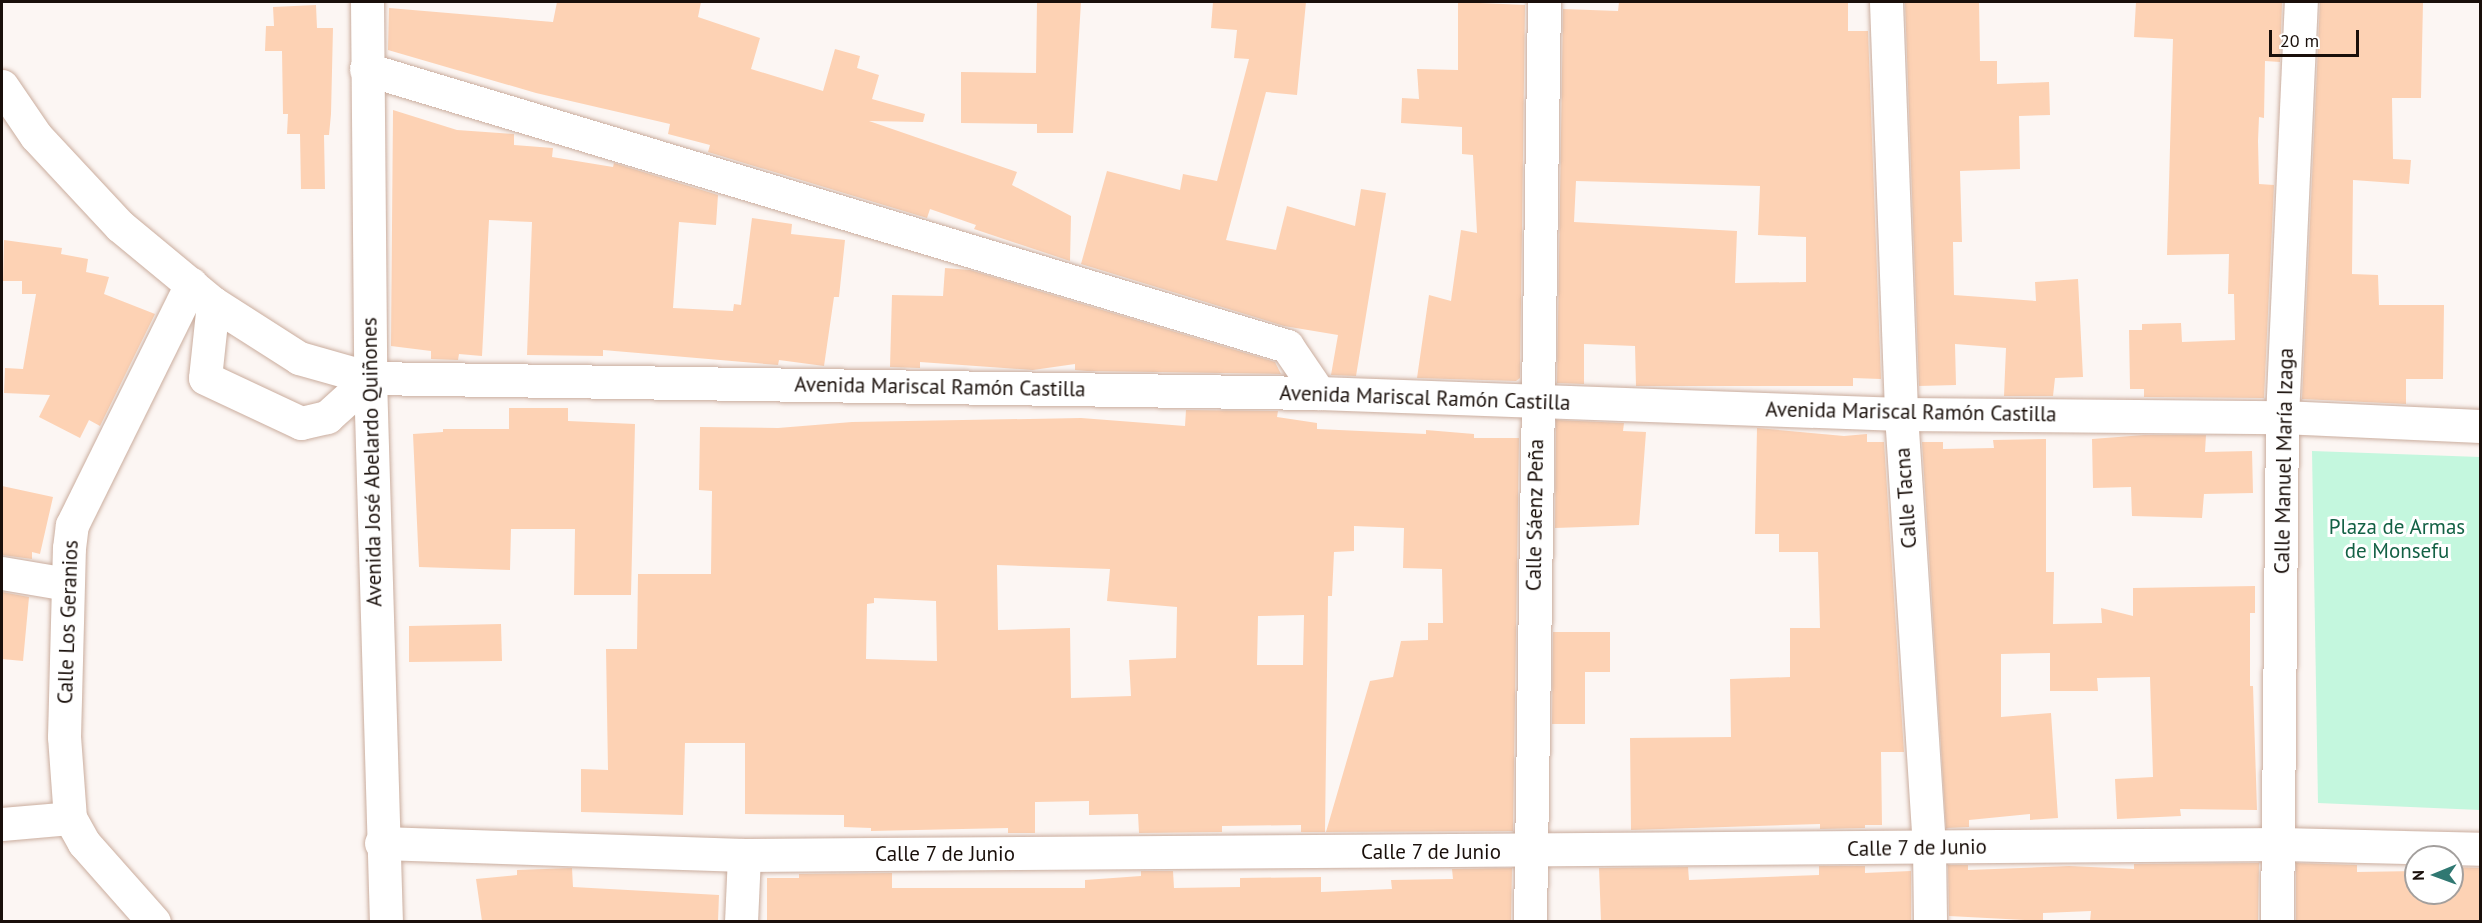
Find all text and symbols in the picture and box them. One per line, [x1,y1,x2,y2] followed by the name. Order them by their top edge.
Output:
[2272,18,2362,56] scale bar
[2280,29,2319,52] text: 20 m
[357,317,387,607] street label: Avenida José Abelardo Quiñones
[2269,348,2299,574] street label: Calle Manuel María Izaga
[794,372,1086,402] street label: Avenida Mariscal Ramón Castilla
[1279,380,1571,416] street label: Avenida Mariscal Ramón Castilla
[1765,397,2057,427] street label: Avenida Mariscal Ramón Castilla
[1521,438,1549,592] street label: Calle Sáenz Peña
[1890,446,1922,550] street label: Calle Tacna
[2328,514,2466,564] park label: Plaza de Armas de Monsefu
[53,540,83,704] street label: Calle Los Geranios
[1846,834,1988,862] street label: Calle 7 de Junio
[1360,839,1502,865] street label: Calle 7 de Junio
[874,841,1016,867] street label: Calle 7 de Junio
[2404,845,2464,905] north arrow
[2408,870,2428,881] text: N

